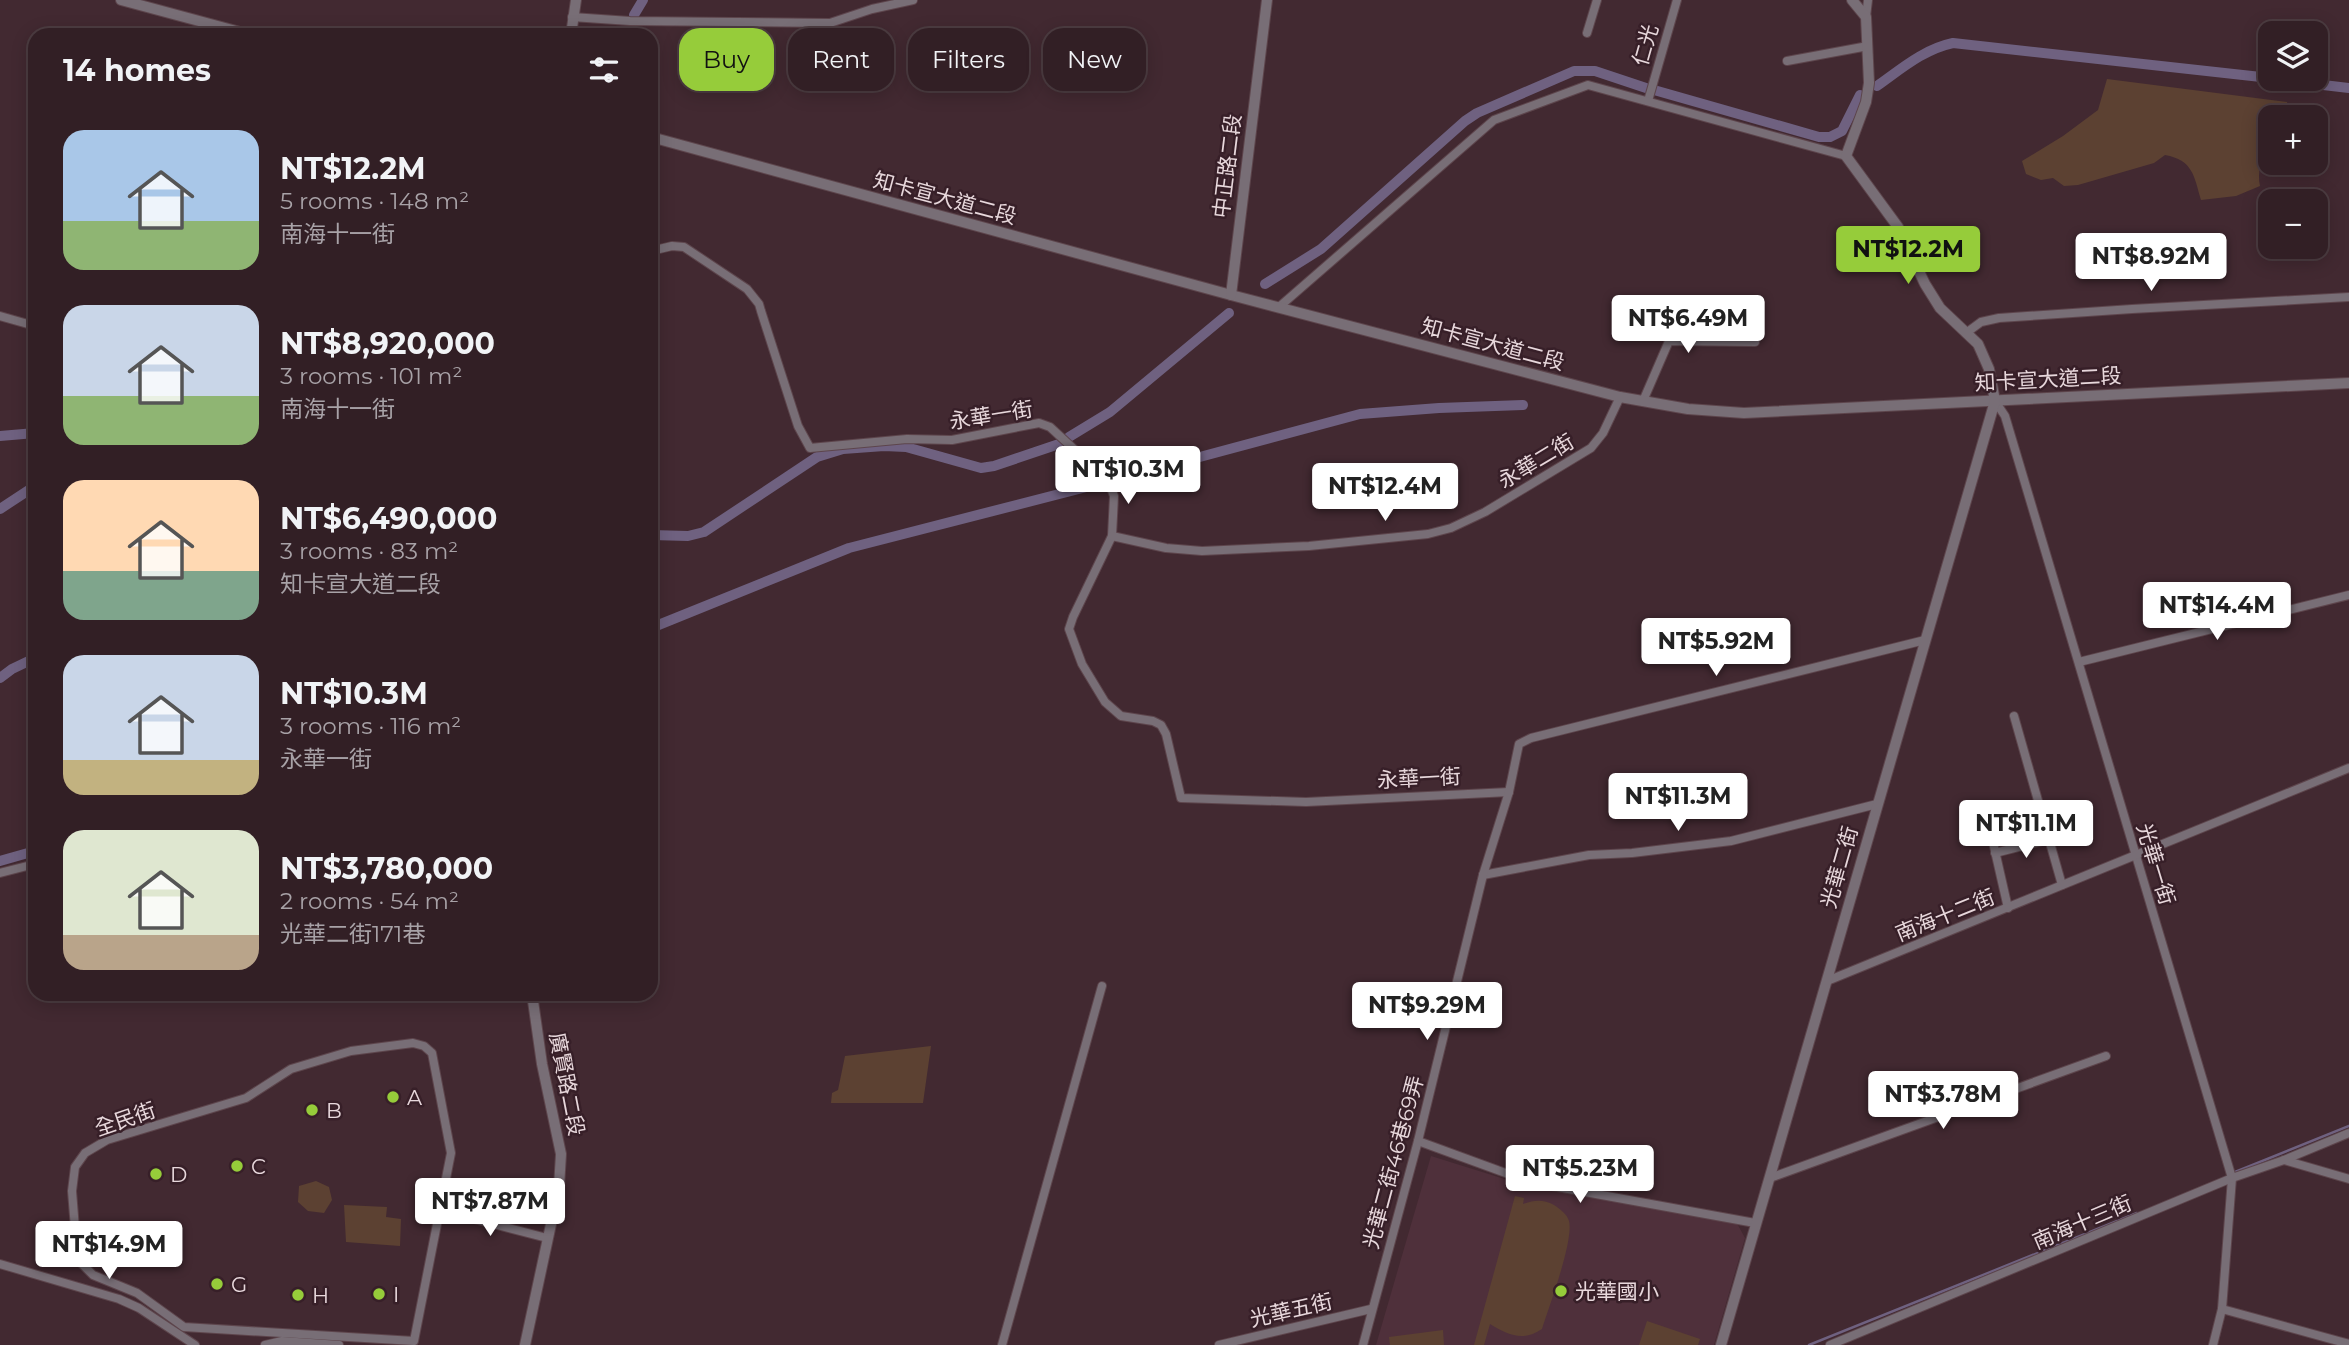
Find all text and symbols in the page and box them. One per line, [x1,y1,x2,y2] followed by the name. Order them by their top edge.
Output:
[1627,21,1663,69] street label: 仁光
[2258,21,2328,259] map controls
[2258,21,2328,91] button: layers
[679,28,774,91] chip: Buy
[788,28,894,91] chip: Rent
[908,28,1029,91] chip: Filters
[1043,28,1146,91] chip: New
[585,51,623,89] icon: filters
[63,52,211,89] text: 14 homes
[2258,105,2328,175] button: +
[1208,112,1246,220] street label: 中正路二段
[280,150,426,187] text: NT$12.2M
[119,158,203,242] icon: home
[871,167,1019,229] street label: 知卡宣大道二段
[280,187,469,215] text: 5 rooms · 148 m²
[2258,189,2328,259] button: −
[280,220,395,248] text: 南海十一街
[1836,226,1980,286] pin: NT$12.2M
[2079,233,2223,293] pin: NT$8.92M
[1852,235,1964,263] text: NT$12.2M
[2092,242,2210,270] text: NT$8.92M
[1616,296,1760,355] pin: NT$6.49M
[1628,304,1748,332] text: NT$6.49M
[1419,313,1567,375] street label: 知卡宣大道二段
[280,325,495,362] text: NT$8,920,000
[119,333,203,417] icon: home
[280,362,462,390] text: 3 rooms · 101 m²
[1974,363,2122,395] street label: 知卡宣大道二段
[280,395,395,423] text: 南海十一街
[948,396,1034,434] street label: 永華一街
[1494,429,1578,493] street label: 永華二街
[1056,447,1200,506] pin: NT$10.3M
[1071,455,1185,483] text: NT$10.3M
[1313,463,1457,523] pin: NT$12.4M
[1328,472,1442,500] text: NT$12.4M
[280,500,497,537] text: NT$6,490,000
[119,508,203,592] icon: home
[280,537,458,565] text: 3 rooms · 83 m²
[280,570,441,598] text: 知卡宣大道二段
[2145,582,2289,642] pin: NT$14.4M
[2159,591,2275,619] text: NT$14.4M
[1644,618,1788,678] pin: NT$5.92M
[1657,627,1775,655] text: NT$5.92M
[280,675,428,712] text: NT$10.3M
[119,683,203,767] icon: home
[280,712,461,740] text: 3 rooms · 116 m²
[280,745,372,773] text: 永華一街
[1376,763,1462,793] street label: 永華一街
[1606,774,1750,833] pin: NT$11.3M
[1624,782,1732,810] text: NT$11.3M
[1954,800,2098,860] pin: NT$11.1M
[1975,809,2077,837] text: NT$11.1M
[2132,820,2180,908] street label: 光華一街
[1815,823,1863,911] street label: 光華二街
[280,850,493,887] text: NT$3,780,000
[119,858,203,942] icon: home
[1892,884,1998,946] street label: 南海十二街
[280,887,459,915] text: 2 rooms · 54 m²
[280,920,425,948] text: 光華二街171巷
[1355,982,1499,1042] pin: NT$9.29M
[1368,991,1486,1019] text: NT$9.29M
[545,1030,589,1138] street label: 廣賢路二段
[1871,1072,2015,1131] pin: NT$3.78M
[1358,1073,1428,1251] street label: 光華二街46巷69弄
[1884,1080,2002,1108] text: NT$3.78M
[407,1085,423,1110] place label: A
[385,1089,401,1105] marker: A
[91,1097,159,1141] street label: 全民街
[326,1098,342,1123] place label: B
[304,1102,320,1118] marker: B
[1508,1146,1652,1205] pin: NT$5.23M
[251,1154,266,1179] place label: C
[1522,1154,1638,1182] text: NT$5.23M
[229,1158,245,1174] marker: C
[170,1162,187,1187] place label: D
[148,1166,164,1182] marker: D
[418,1178,562,1238] pin: NT$7.87M
[431,1187,549,1215] text: NT$7.87M
[2029,1190,2135,1254] street label: 南海十三街
[37,1222,181,1281] pin: NT$14.9M
[51,1230,167,1258] text: NT$14.9M
[231,1272,247,1297] place label: G
[209,1276,225,1292] marker: G
[1575,1279,1659,1304] place label: 光華國小
[393,1282,399,1307] place label: I
[312,1283,329,1308] place label: H
[1553,1283,1569,1299] marker: 光華國小
[371,1286,387,1302] marker: I
[290,1287,306,1303] marker: H
[1247,1288,1335,1332] street label: 光華五街

